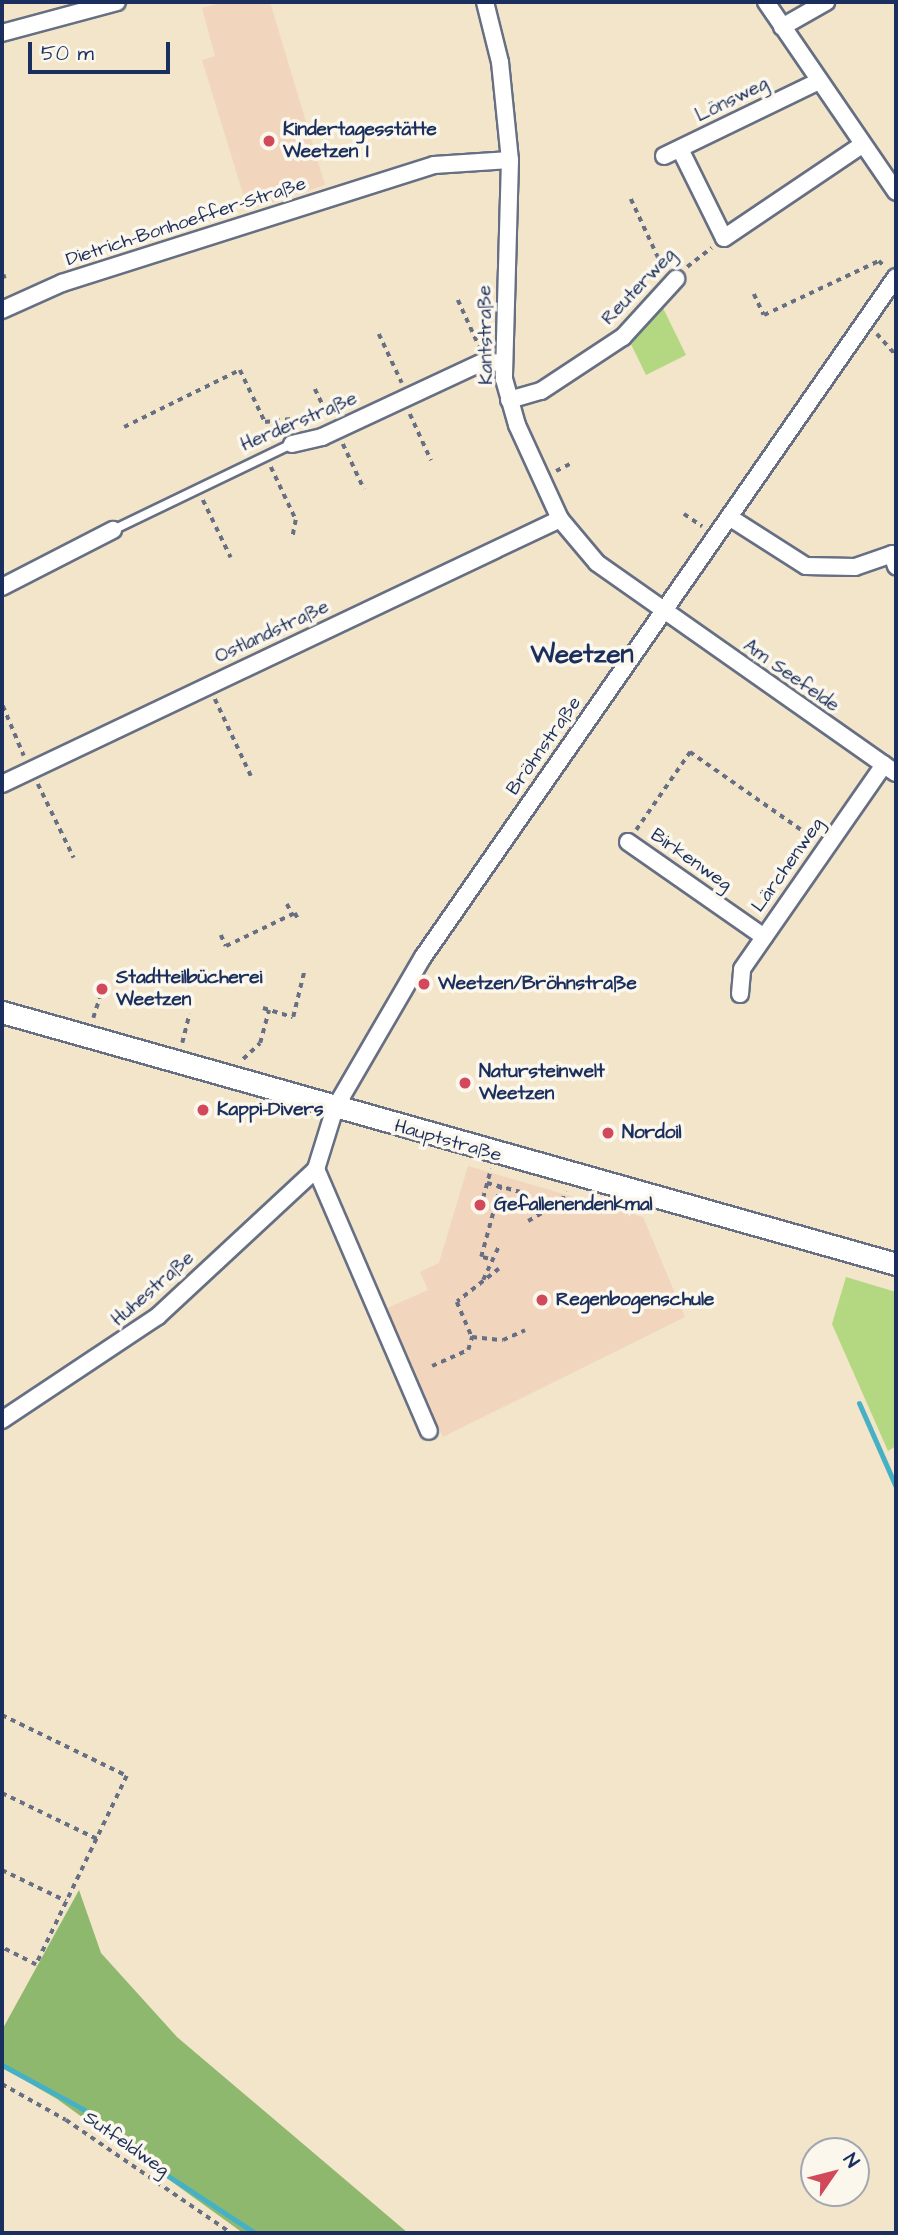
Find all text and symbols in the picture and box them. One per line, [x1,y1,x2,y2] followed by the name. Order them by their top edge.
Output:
[32,28,173,72] scale bar
[41,39,94,68] text: 50 m
[692,73,772,127] street label: Lönsweg
[283,119,437,163] place label: Kindertagesstätte Weetzen I
[261,133,277,149] marker: Kindertagesstätte Weetzen I
[63,172,309,272] street label: Dietrich-Bonhoeffer-Straße
[597,244,681,330] street label: Reuterweg
[474,285,498,385] street label: Kantstraße
[238,387,360,457] street label: Herderstraße
[211,596,333,668] street label: Ostlandstraße
[739,635,843,717] street label: Am Seefelde
[530,639,634,671] district label: Weetzen
[502,692,586,800] street label: Bröhnstraße
[747,813,829,917] street label: Lärchenweg
[646,824,736,896] street label: Birkenweg
[116,967,262,1011] place label: Stadtteilbücherei Weetzen
[438,973,637,995] place label: Weetzen/Bröhnstraße
[416,976,432,992] marker: Weetzen/Bröhnstraße
[94,981,110,997] marker: Stadtteilbücherei Weetzen
[479,1061,605,1105] place label: Natursteinwelt Weetzen
[457,1075,473,1091] marker: Natursteinwelt Weetzen
[217,1099,323,1121] place label: Kappi-Divers
[195,1102,211,1118] marker: Kappi-Divers
[392,1115,504,1167] street label: Hauptstraße
[622,1122,681,1144] place label: Nordoil
[600,1125,616,1141] marker: Nordoil
[494,1194,653,1216] place label: Gefallenendenkmal
[472,1197,488,1213] marker: Gefallenendenkmal
[107,1247,199,1331] street label: Huhestraße
[556,1289,714,1311] place label: Regenbogenschule
[534,1292,550,1308] marker: Regenbogenschule
[79,2106,173,2182] street label: Sutfeldweg
[800,2137,870,2207] north arrow
[836,2148,865,2173] text: N

